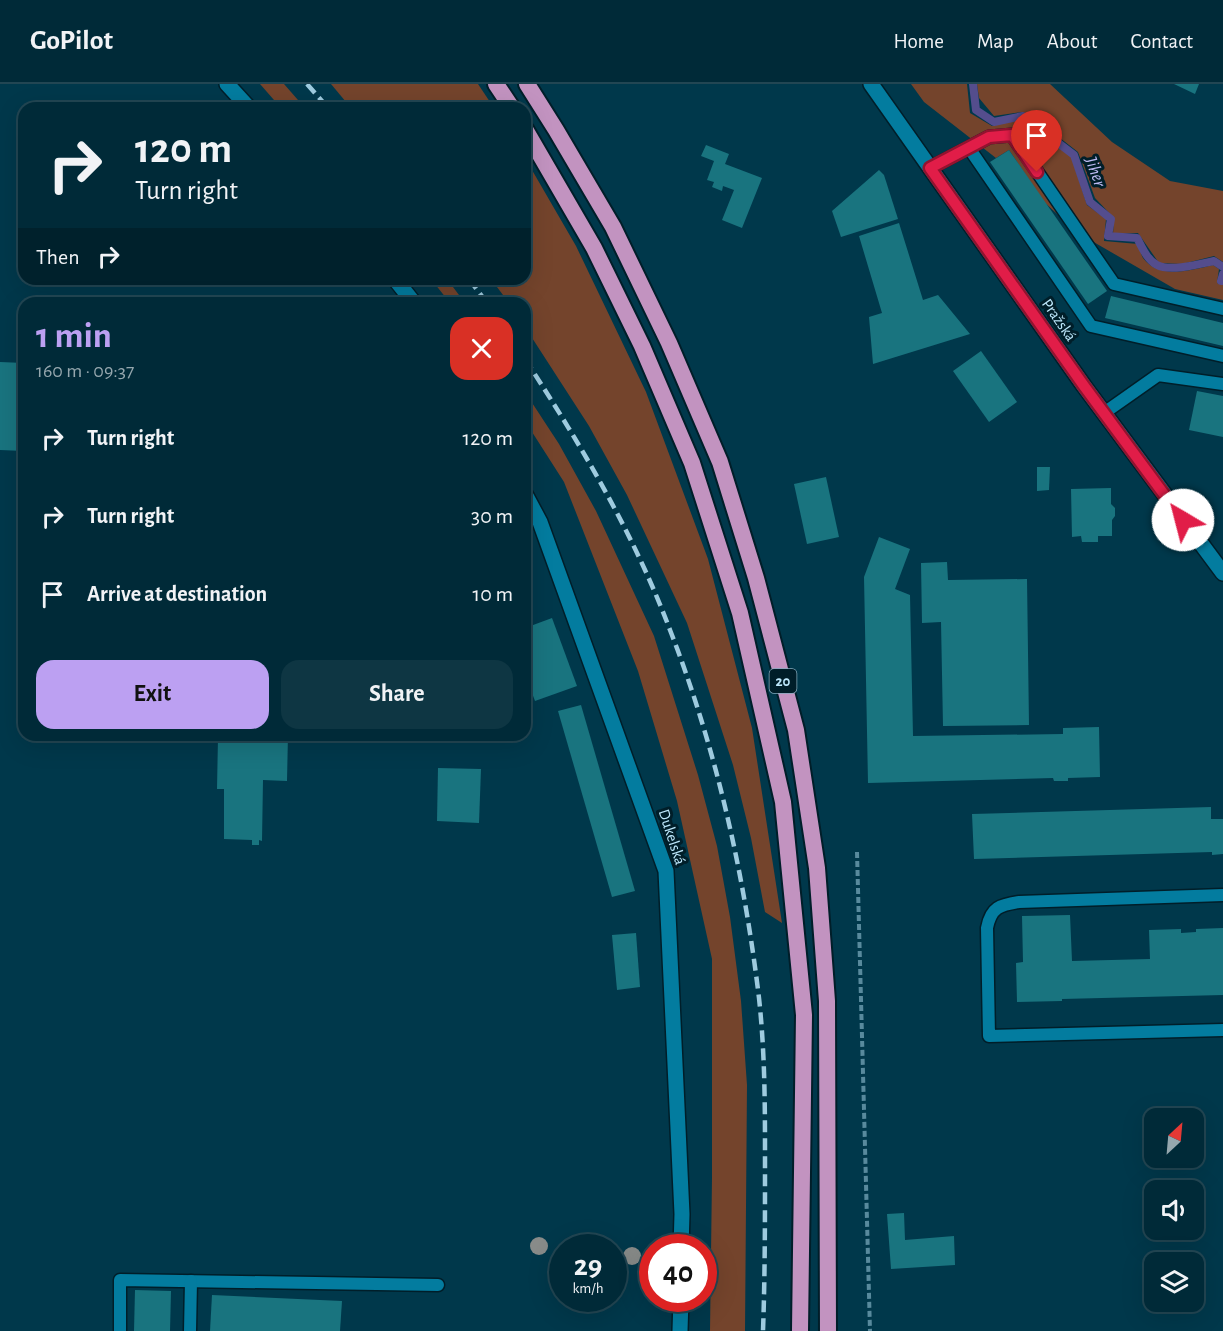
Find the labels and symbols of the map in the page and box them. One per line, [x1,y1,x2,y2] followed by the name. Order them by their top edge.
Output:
[1011,110,1062,172] pin
[1081,154,1109,190] water label: Jiher
[1039,296,1079,344] street label: Pražská
[1151,488,1215,552] position arrow
[770,669,796,693] road number: 20
[656,807,688,867] street label: Dukelská
[1144,1108,1204,1168] north arrow
[639,1234,717,1312] speed limit sign: 40

